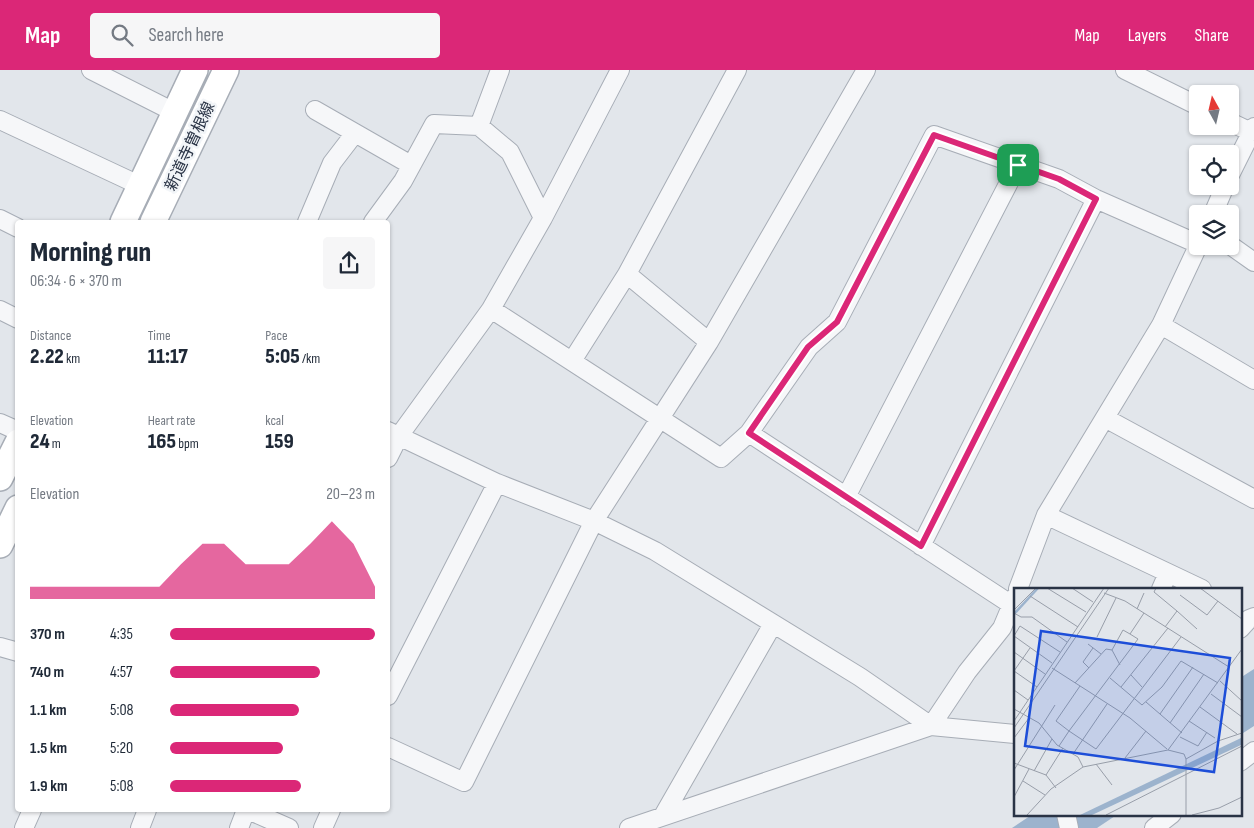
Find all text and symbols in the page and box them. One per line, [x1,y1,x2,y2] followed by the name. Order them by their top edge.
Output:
[90,13,440,58] search box
[25,21,60,50] text: Map
[108,21,136,49] icon: search
[148,24,224,47] text: Search here
[1075,25,1100,46] text: Map
[1128,25,1167,46] text: Layers
[1195,25,1229,46] text: Share
[1189,85,1239,135] north arrow
[1189,85,1239,255] map controls
[161,99,219,194] street label: 新道寺曽根線
[997,144,1039,186] pin
[1189,145,1239,195] button: locate
[1004,151,1032,179] icon: arrive
[1189,205,1239,255] button: layers
[30,236,151,269] text: Morning run
[323,237,375,289] button: share
[30,272,122,291] text: 06:34 · 6 × 370 m
[30,327,71,344] text: Distance
[148,327,171,344] text: Time
[265,327,288,344] text: Pace
[30,344,64,369] text: 2.22
[148,344,188,369] text: 11:17
[265,344,300,369] text: 5:05
[64,350,80,367] text: km
[300,350,320,367] text: /km
[30,412,73,429] text: Elevation
[148,412,195,429] text: Heart rate
[265,412,284,429] text: kcal
[30,429,50,454] text: 24
[148,429,176,454] text: 165
[265,429,294,454] text: 159
[50,435,61,452] text: m
[176,435,199,452] text: bpm
[30,485,79,504] text: Elevation
[326,485,375,504] text: 20–23 m
[1014,588,1242,816] inset map
[30,625,65,644] text: 370 m
[110,625,133,644] text: 4:35
[30,663,64,682] text: 740 m
[110,663,132,682] text: 4:57
[30,701,67,720] text: 1.1 km
[110,701,134,720] text: 5:08
[30,739,67,758] text: 1.5 km
[110,739,133,758] text: 5:20
[30,777,68,796] text: 1.9 km
[110,777,134,796] text: 5:08

